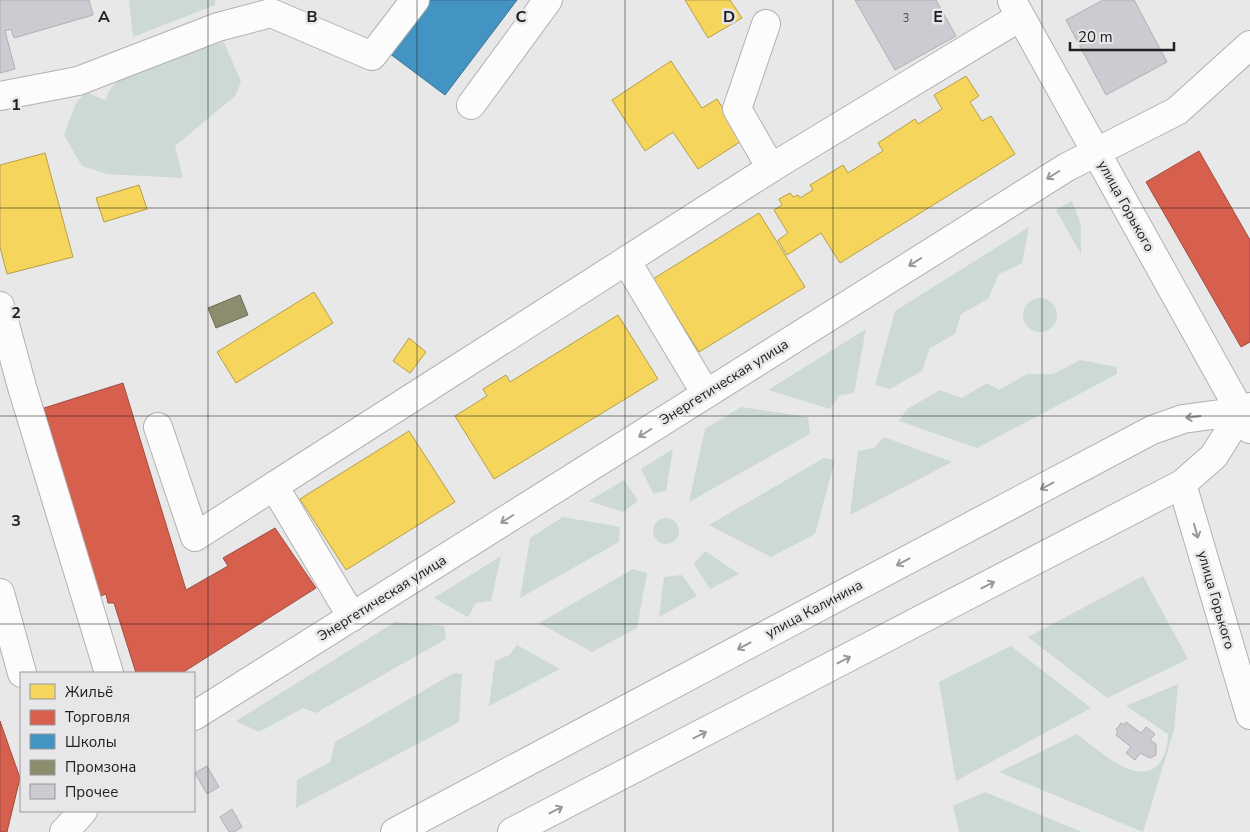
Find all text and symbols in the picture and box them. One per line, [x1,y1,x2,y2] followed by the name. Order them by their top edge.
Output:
[98,6,110,28] text: A
[306,6,318,28] text: B
[516,6,527,28] text: C
[723,6,735,28] text: D
[933,6,943,28] text: E
[903,11,909,26] house number: 3
[1070,20,1174,52] scale bar
[1078,27,1113,47] text: 20 m
[11,94,21,116] text: 1
[1093,157,1159,255] street label: улица Горького
[1046,170,1060,181] one-way arrow
[909,257,923,267] one-way arrow
[11,302,21,324] text: 2
[656,335,792,429] street label: Энергетическая улица
[1186,412,1202,422] one-way arrow
[638,428,652,438] one-way arrow
[1039,481,1054,491] one-way arrow
[11,510,21,532] text: 3
[501,514,515,524] one-way arrow
[1191,522,1201,538] one-way arrow
[1193,549,1239,652] street label: улица Горького
[314,551,450,645] street label: Энергетическая улица
[896,558,911,567] one-way arrow
[762,575,866,643] street label: улица Калинина
[981,580,996,590] one-way arrow
[737,642,752,652] one-way arrow
[836,655,851,664] one-way arrow
[20,672,195,812] legend
[65,682,113,702] text: Жильё
[65,707,130,727] text: Торговля
[692,730,707,739] one-way arrow
[65,732,117,752] text: Школы
[65,757,136,777] text: Промзона
[65,782,118,802] text: Прочее
[548,805,563,815] one-way arrow

